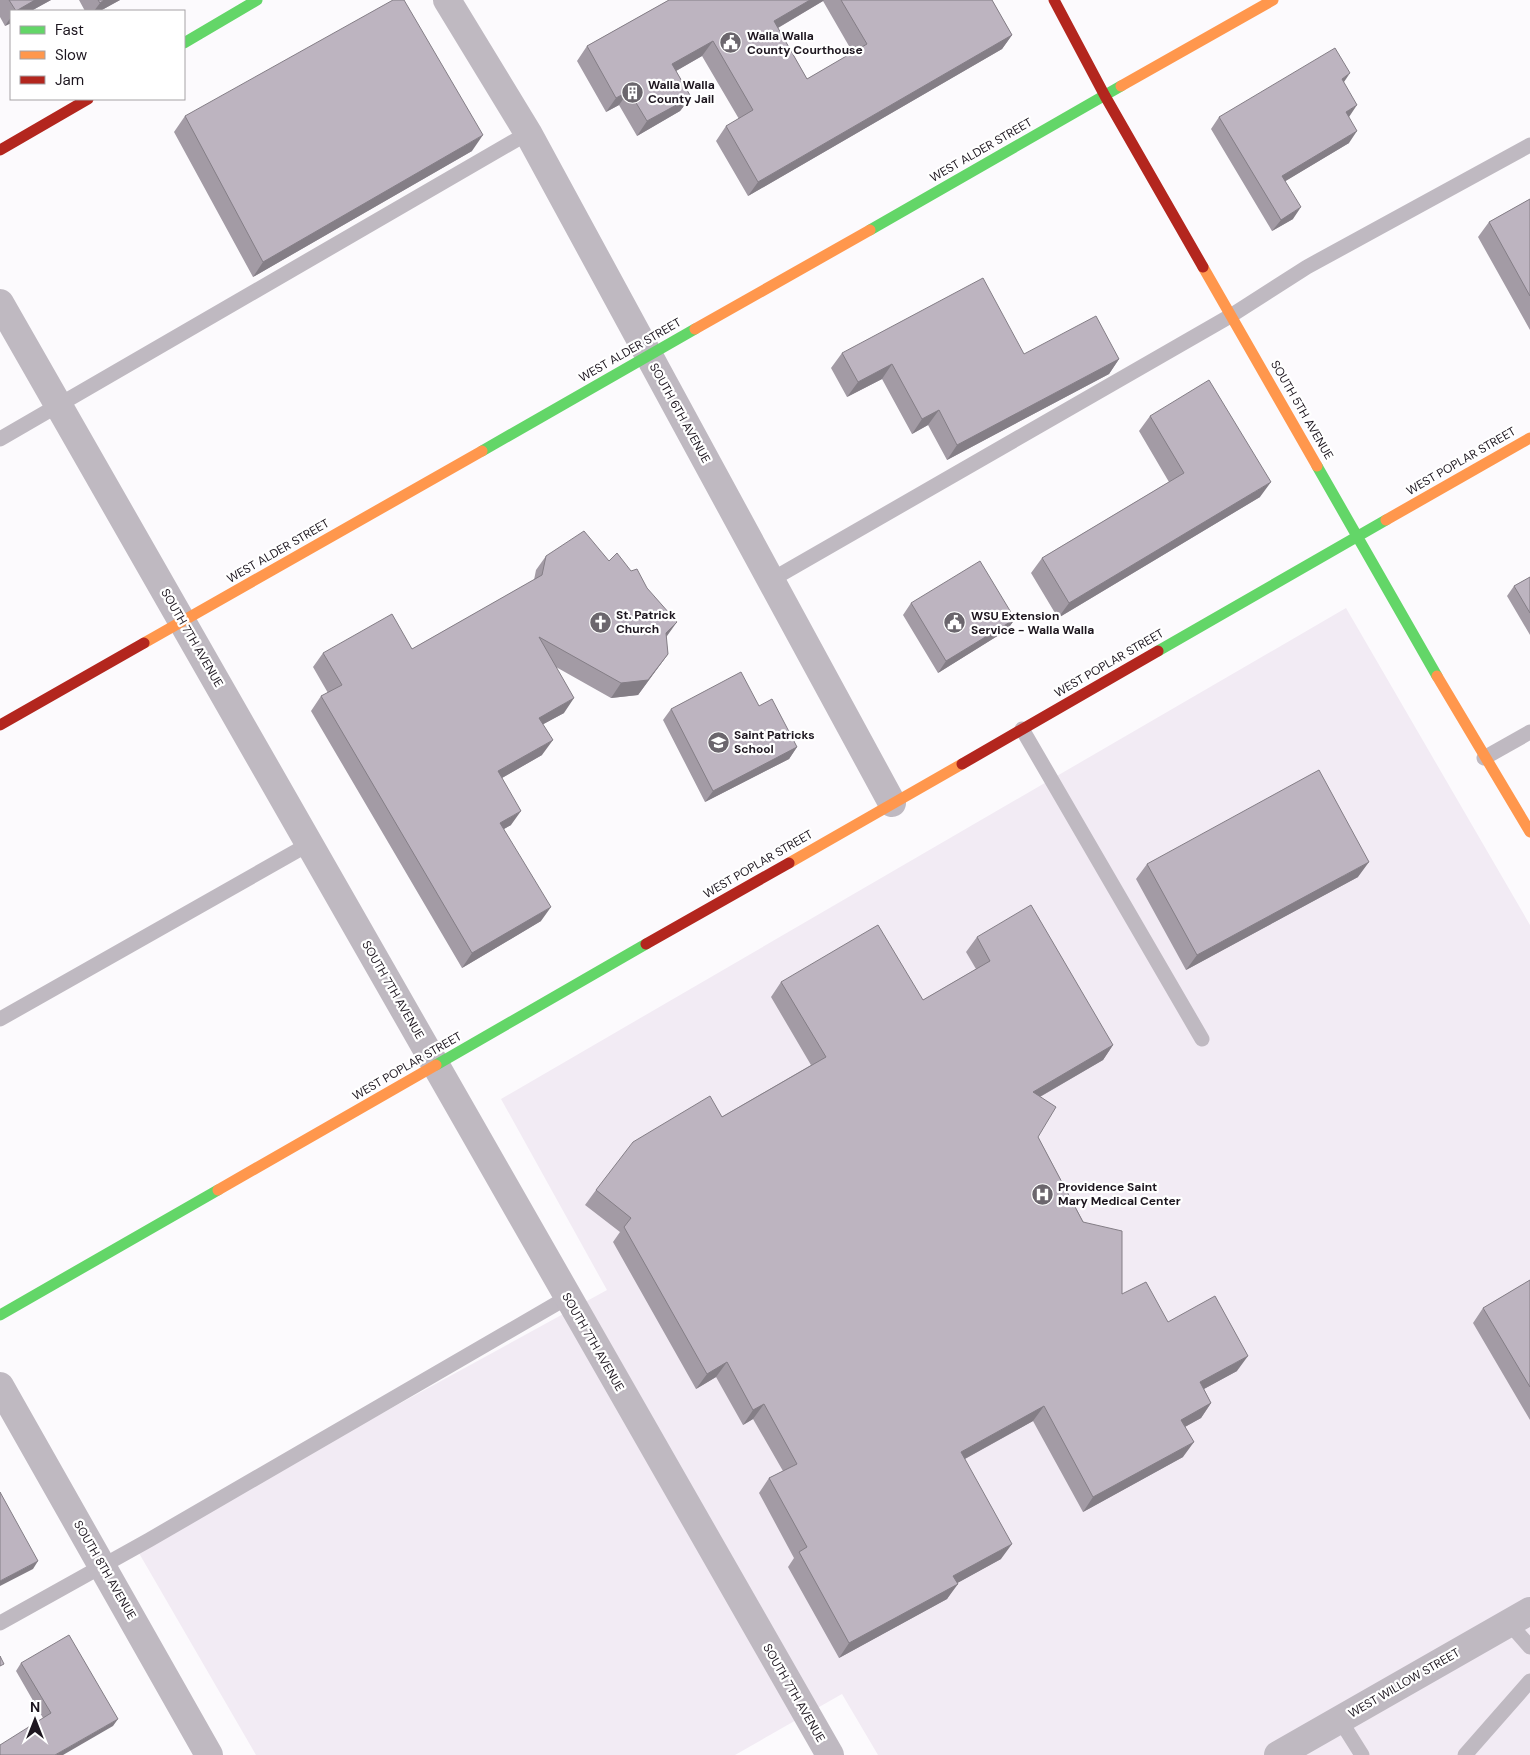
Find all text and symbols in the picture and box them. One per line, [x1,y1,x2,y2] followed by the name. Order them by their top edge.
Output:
[10,10,185,100] legend
[55,20,84,40] text: Fast
[747,28,863,58] place label: Walla Walla County Courthouse
[719,31,743,55] public building icon: Walla Walla County Courthouse
[55,45,88,65] text: Slow
[55,70,84,90] text: Jam
[648,77,715,107] place label: Walla Walla County Jail
[620,80,644,104] building icon: Walla Walla County Jail
[927,114,1035,186] street label: WEST ALDER STREET
[576,314,684,386] street label: WEST ALDER STREET
[1267,358,1337,463] street label: SOUTH 5TH AVENUE
[646,360,714,466] street label: SOUTH 6TH AVENUE
[1403,423,1519,499] street label: WEST POPLAR STREET
[224,515,332,587] street label: WEST ALDER STREET
[157,586,227,690] street label: SOUTH 7TH AVENUE
[616,607,676,637] place label: St. Patrick Church
[971,608,1094,638] place label: WSU Extension Service - Walla Walla
[588,610,612,634] church icon: St. Patrick Church
[943,611,967,635] public building icon: WSU Extension Service - Walla Walla
[1051,625,1167,701] street label: WEST POPLAR STREET
[734,727,815,757] place label: Saint Patricks School
[706,730,730,754] school or university icon: Saint Patricks School
[700,826,816,902] street label: WEST POPLAR STREET
[358,938,428,1042] street label: SOUTH 7TH AVENUE
[349,1028,465,1104] street label: WEST POPLAR STREET
[1058,1179,1181,1209] place label: Providence Saint Mary Medical Center
[1030,1182,1054,1206] hospital icon: Providence Saint Mary Medical Center
[558,1290,628,1394] street label: SOUTH 7TH AVENUE
[70,1518,140,1623] street label: SOUTH 8TH AVENUE
[759,1641,829,1745] street label: SOUTH 7TH AVENUE
[1345,1644,1463,1721] street label: WEST WILLOW STREET
[10,1695,60,1745] north arrow
[30,1698,40,1716] text: N

